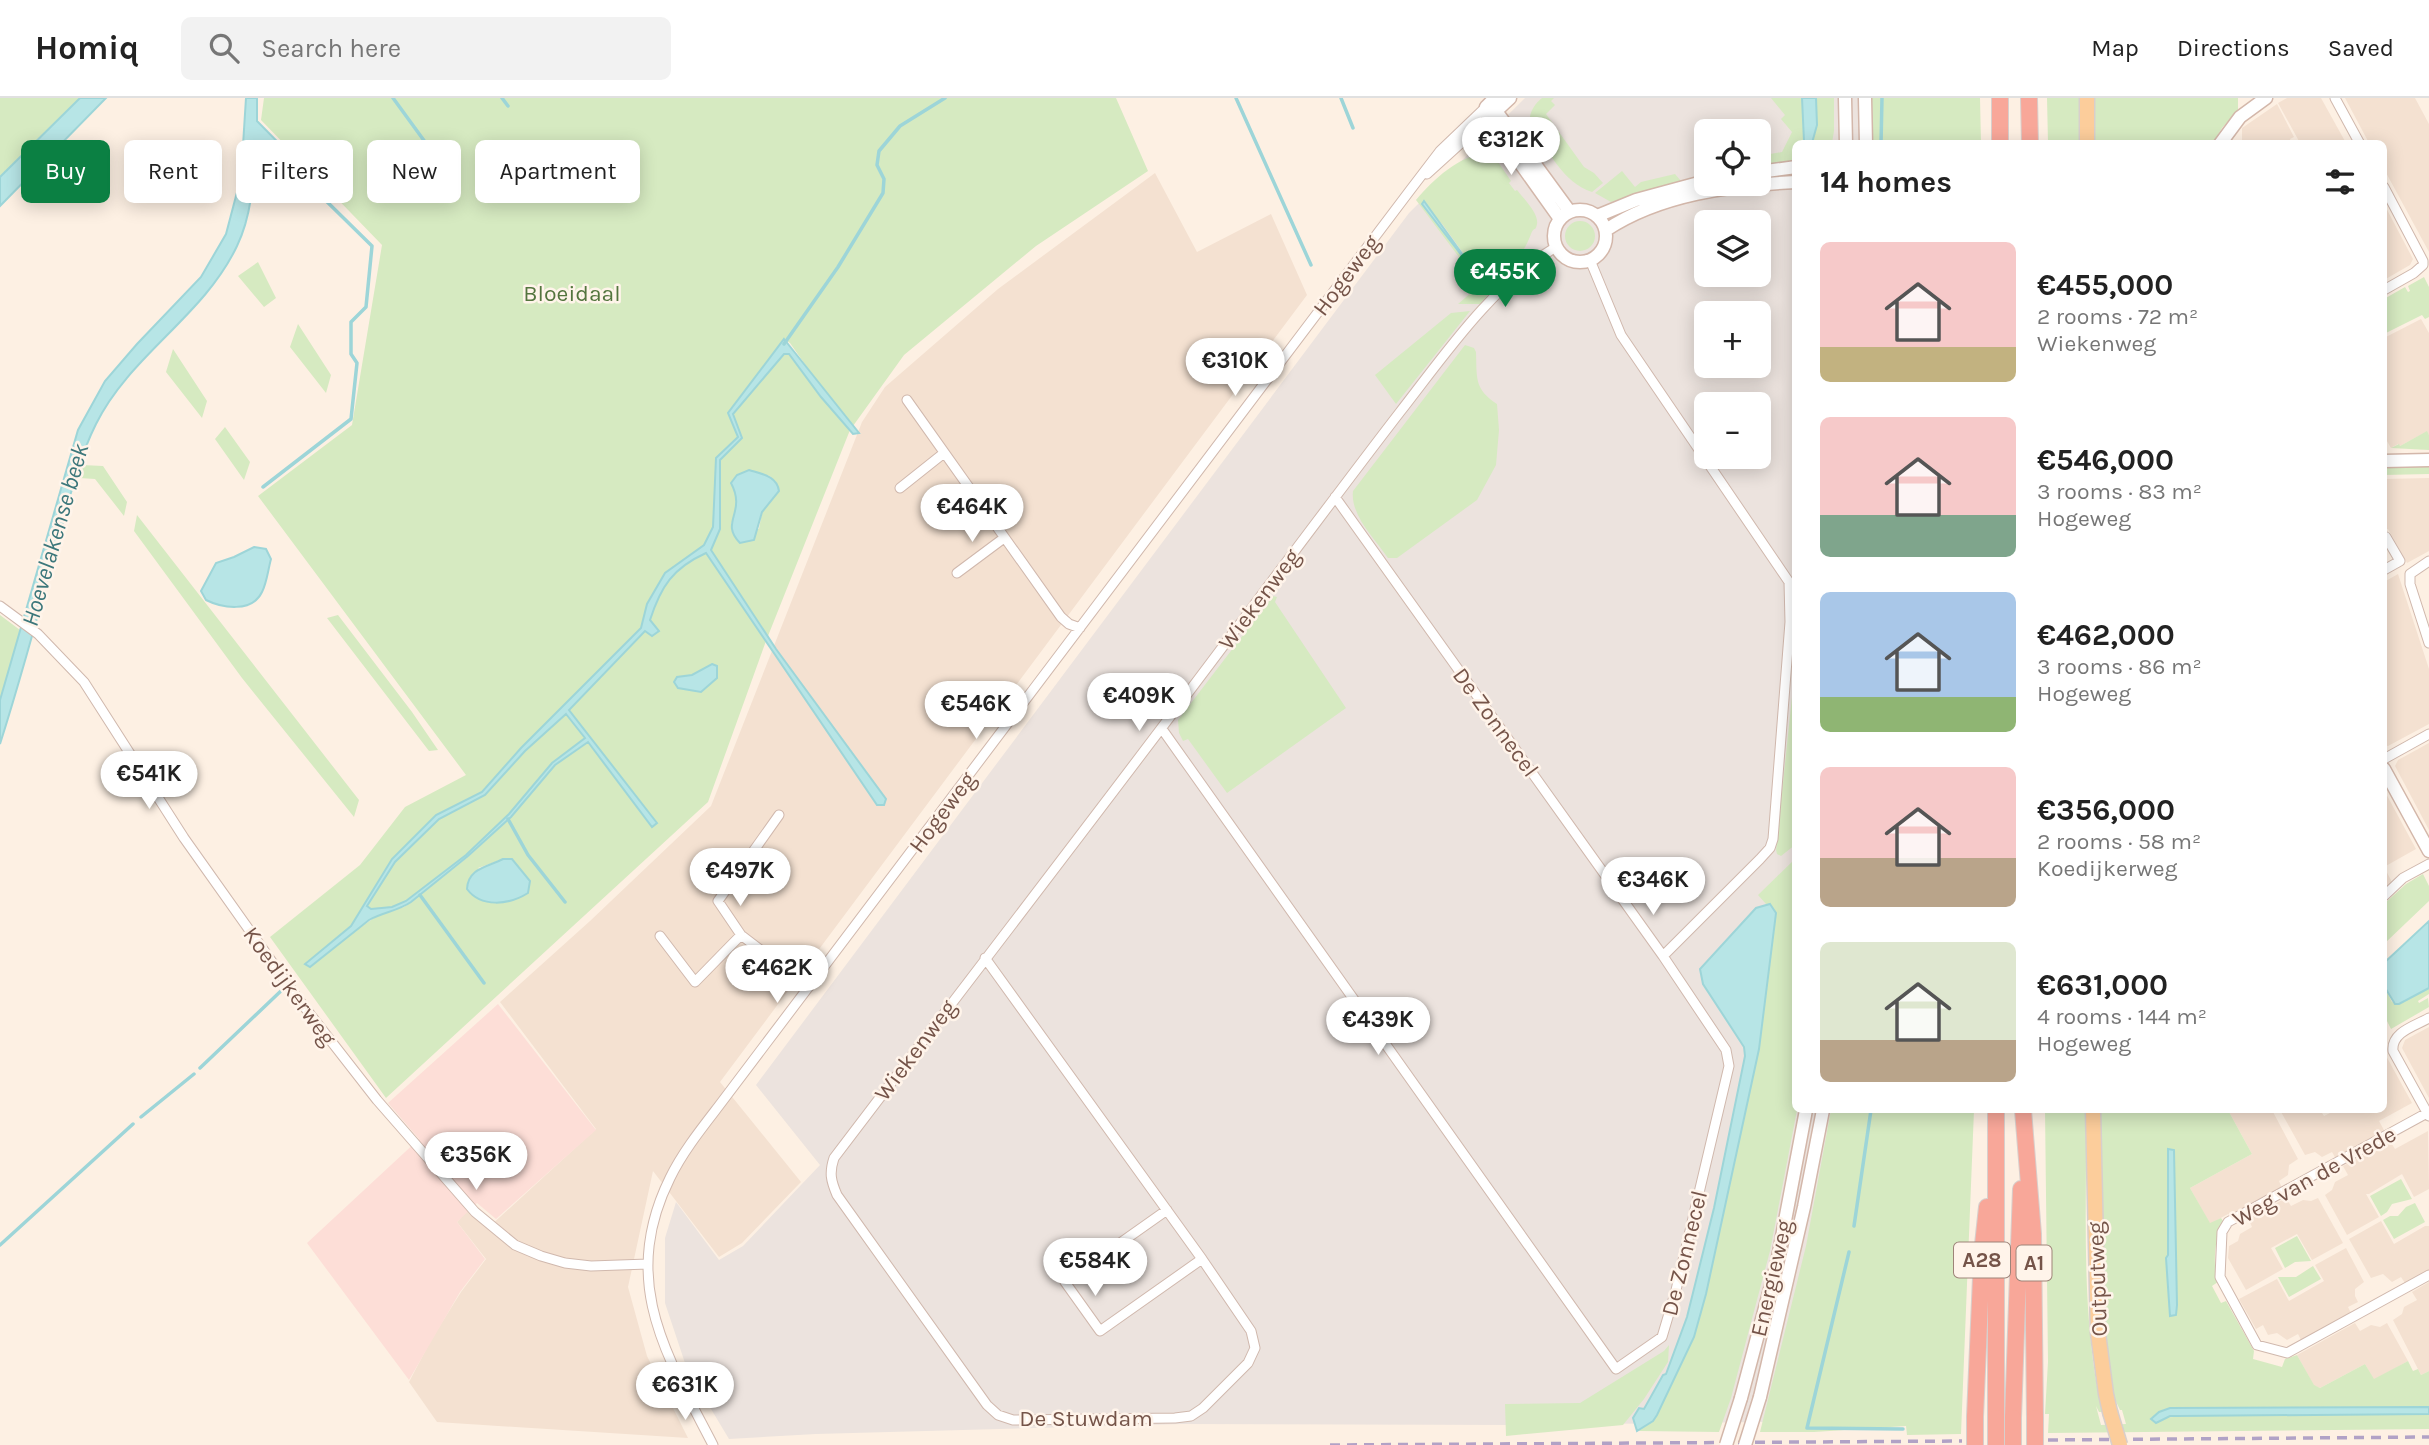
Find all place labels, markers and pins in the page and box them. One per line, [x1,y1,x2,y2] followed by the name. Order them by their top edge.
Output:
[1462,118,1560,177] pin: €312K
[1456,250,1554,309] pin: €455K
[1186,338,1284,398] pin: €310K
[923,484,1021,544] pin: €464K
[1090,674,1188,733] pin: €409K
[927,682,1025,741] pin: €546K
[100,752,198,811] pin: €541K
[691,848,789,908] pin: €497K
[1604,858,1702,917] pin: €346K
[728,946,826,1005] pin: €462K
[1329,998,1427,1057] pin: €439K
[427,1132,525,1192] pin: €356K
[1046,1238,1144,1298] pin: €584K
[636,1362,734,1422] pin: €631K

